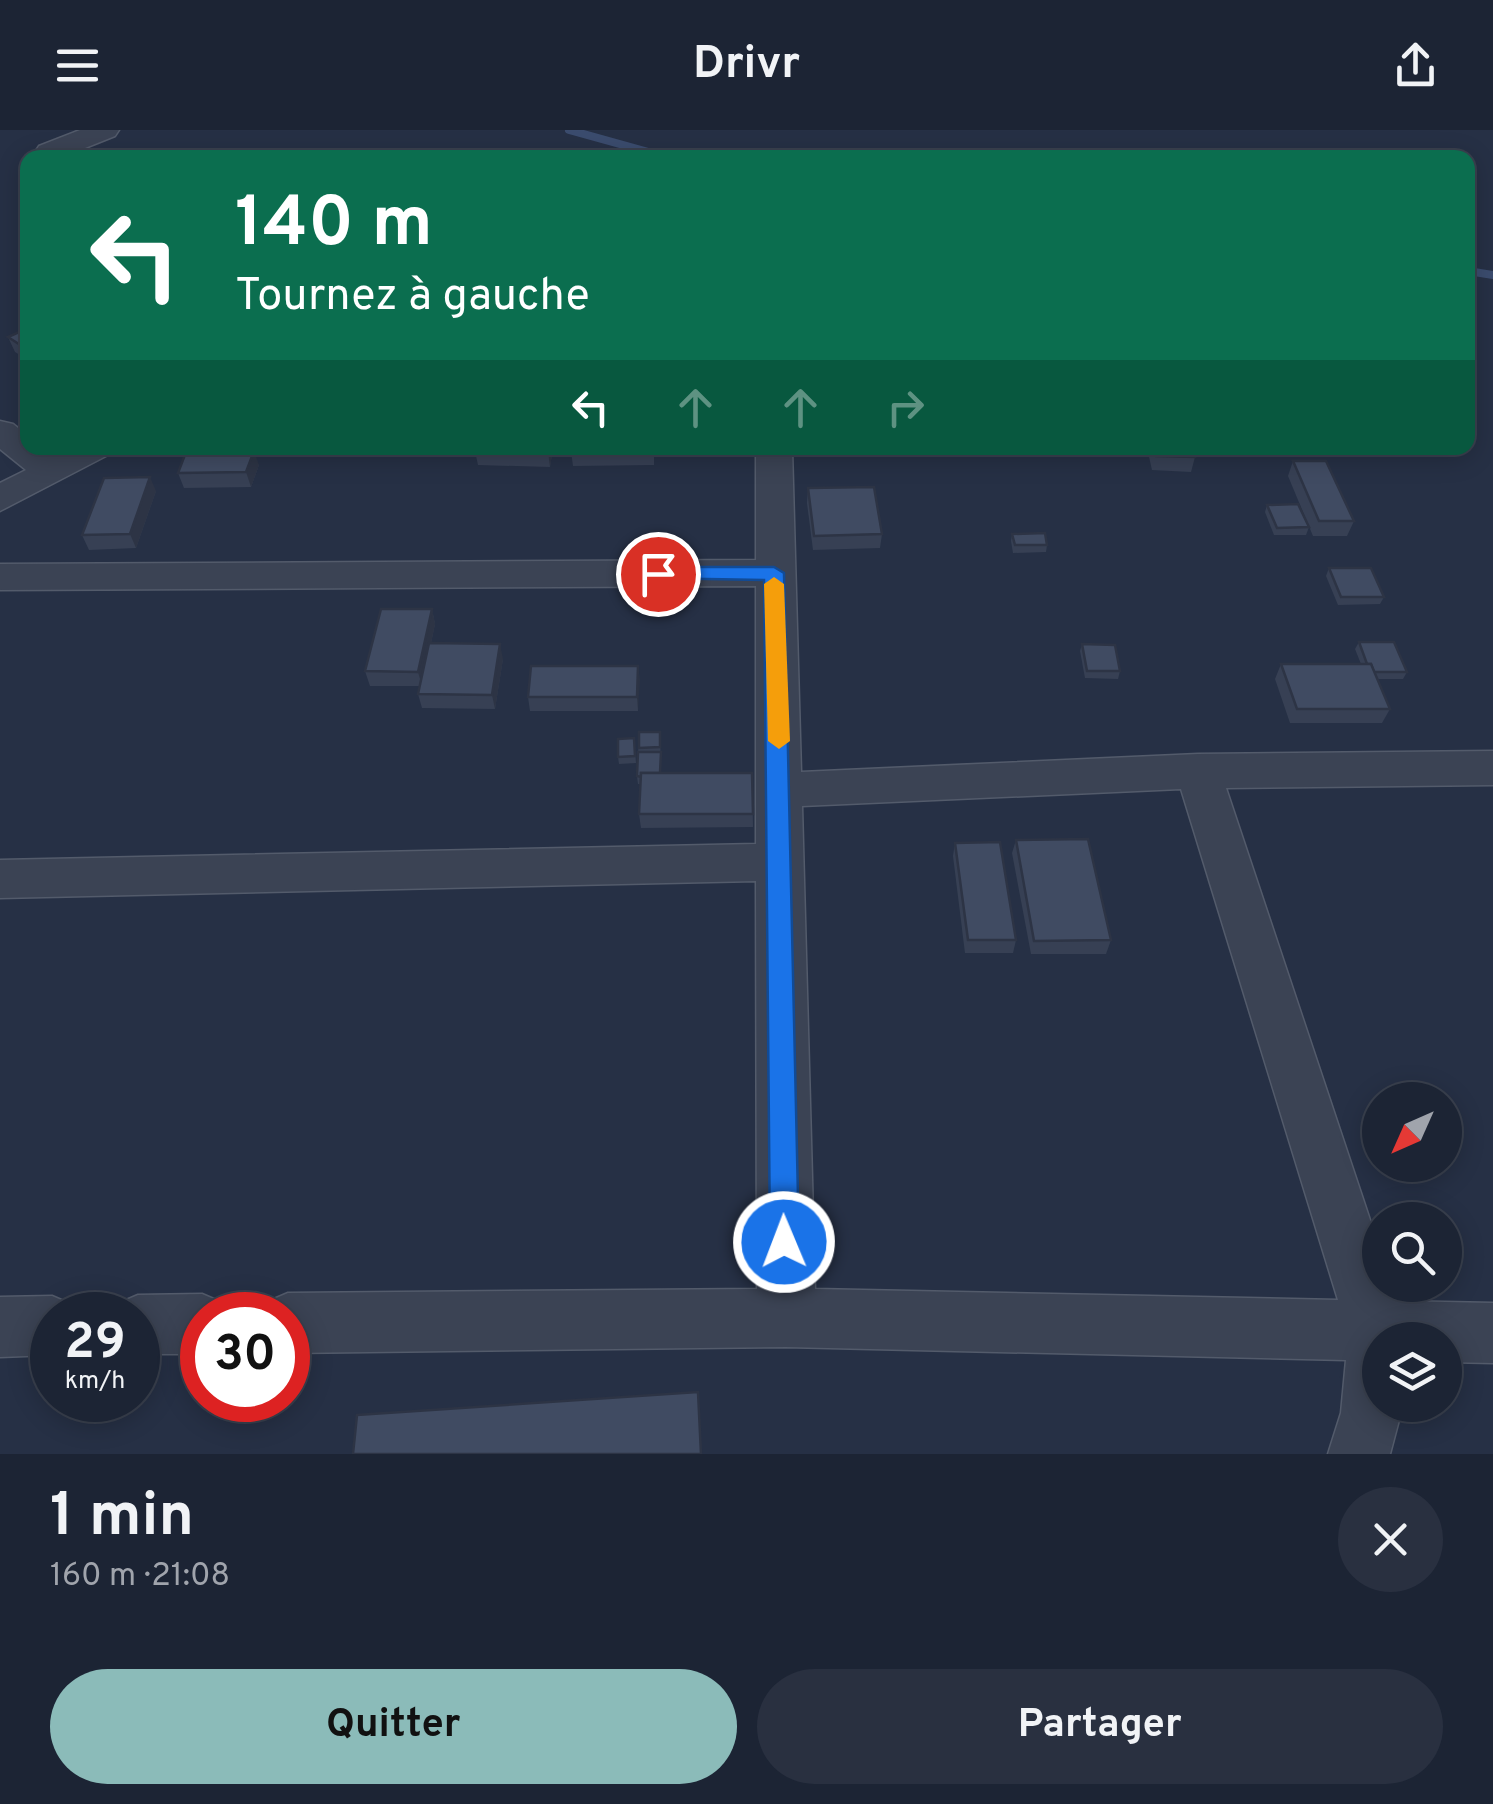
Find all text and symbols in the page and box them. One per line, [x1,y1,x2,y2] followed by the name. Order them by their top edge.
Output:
[693,37,800,94] text: Drivr
[50,38,105,93] icon: menu
[1388,38,1443,93] icon: share
[235,182,433,271] text: 140 m
[70,190,200,320] icon: left
[235,269,590,326] text: Tournez à gauche
[563,380,618,435] icon: left
[668,380,723,435] icon: ahead
[773,380,828,435] icon: ahead
[878,380,933,435] icon: right
[616,532,701,617] pin
[631,547,686,602] icon: arrive
[1362,1082,1462,1182] north arrow
[1362,1082,1462,1422] map controls
[732,1190,836,1294] position arrow
[1362,1202,1462,1302] button: search
[180,1292,310,1422] speed limit sign: 30
[64,1313,126,1376] text: 29
[1362,1322,1462,1422] button: layers
[65,1366,125,1398] text: km/h
[50,1481,194,1557] text: 1 min
[1338,1487,1443,1592] button: close
[50,1557,230,1597] text: 160 m · 21:08
[50,1669,737,1784] button: Quitter
[757,1669,1443,1784] button: Partager

